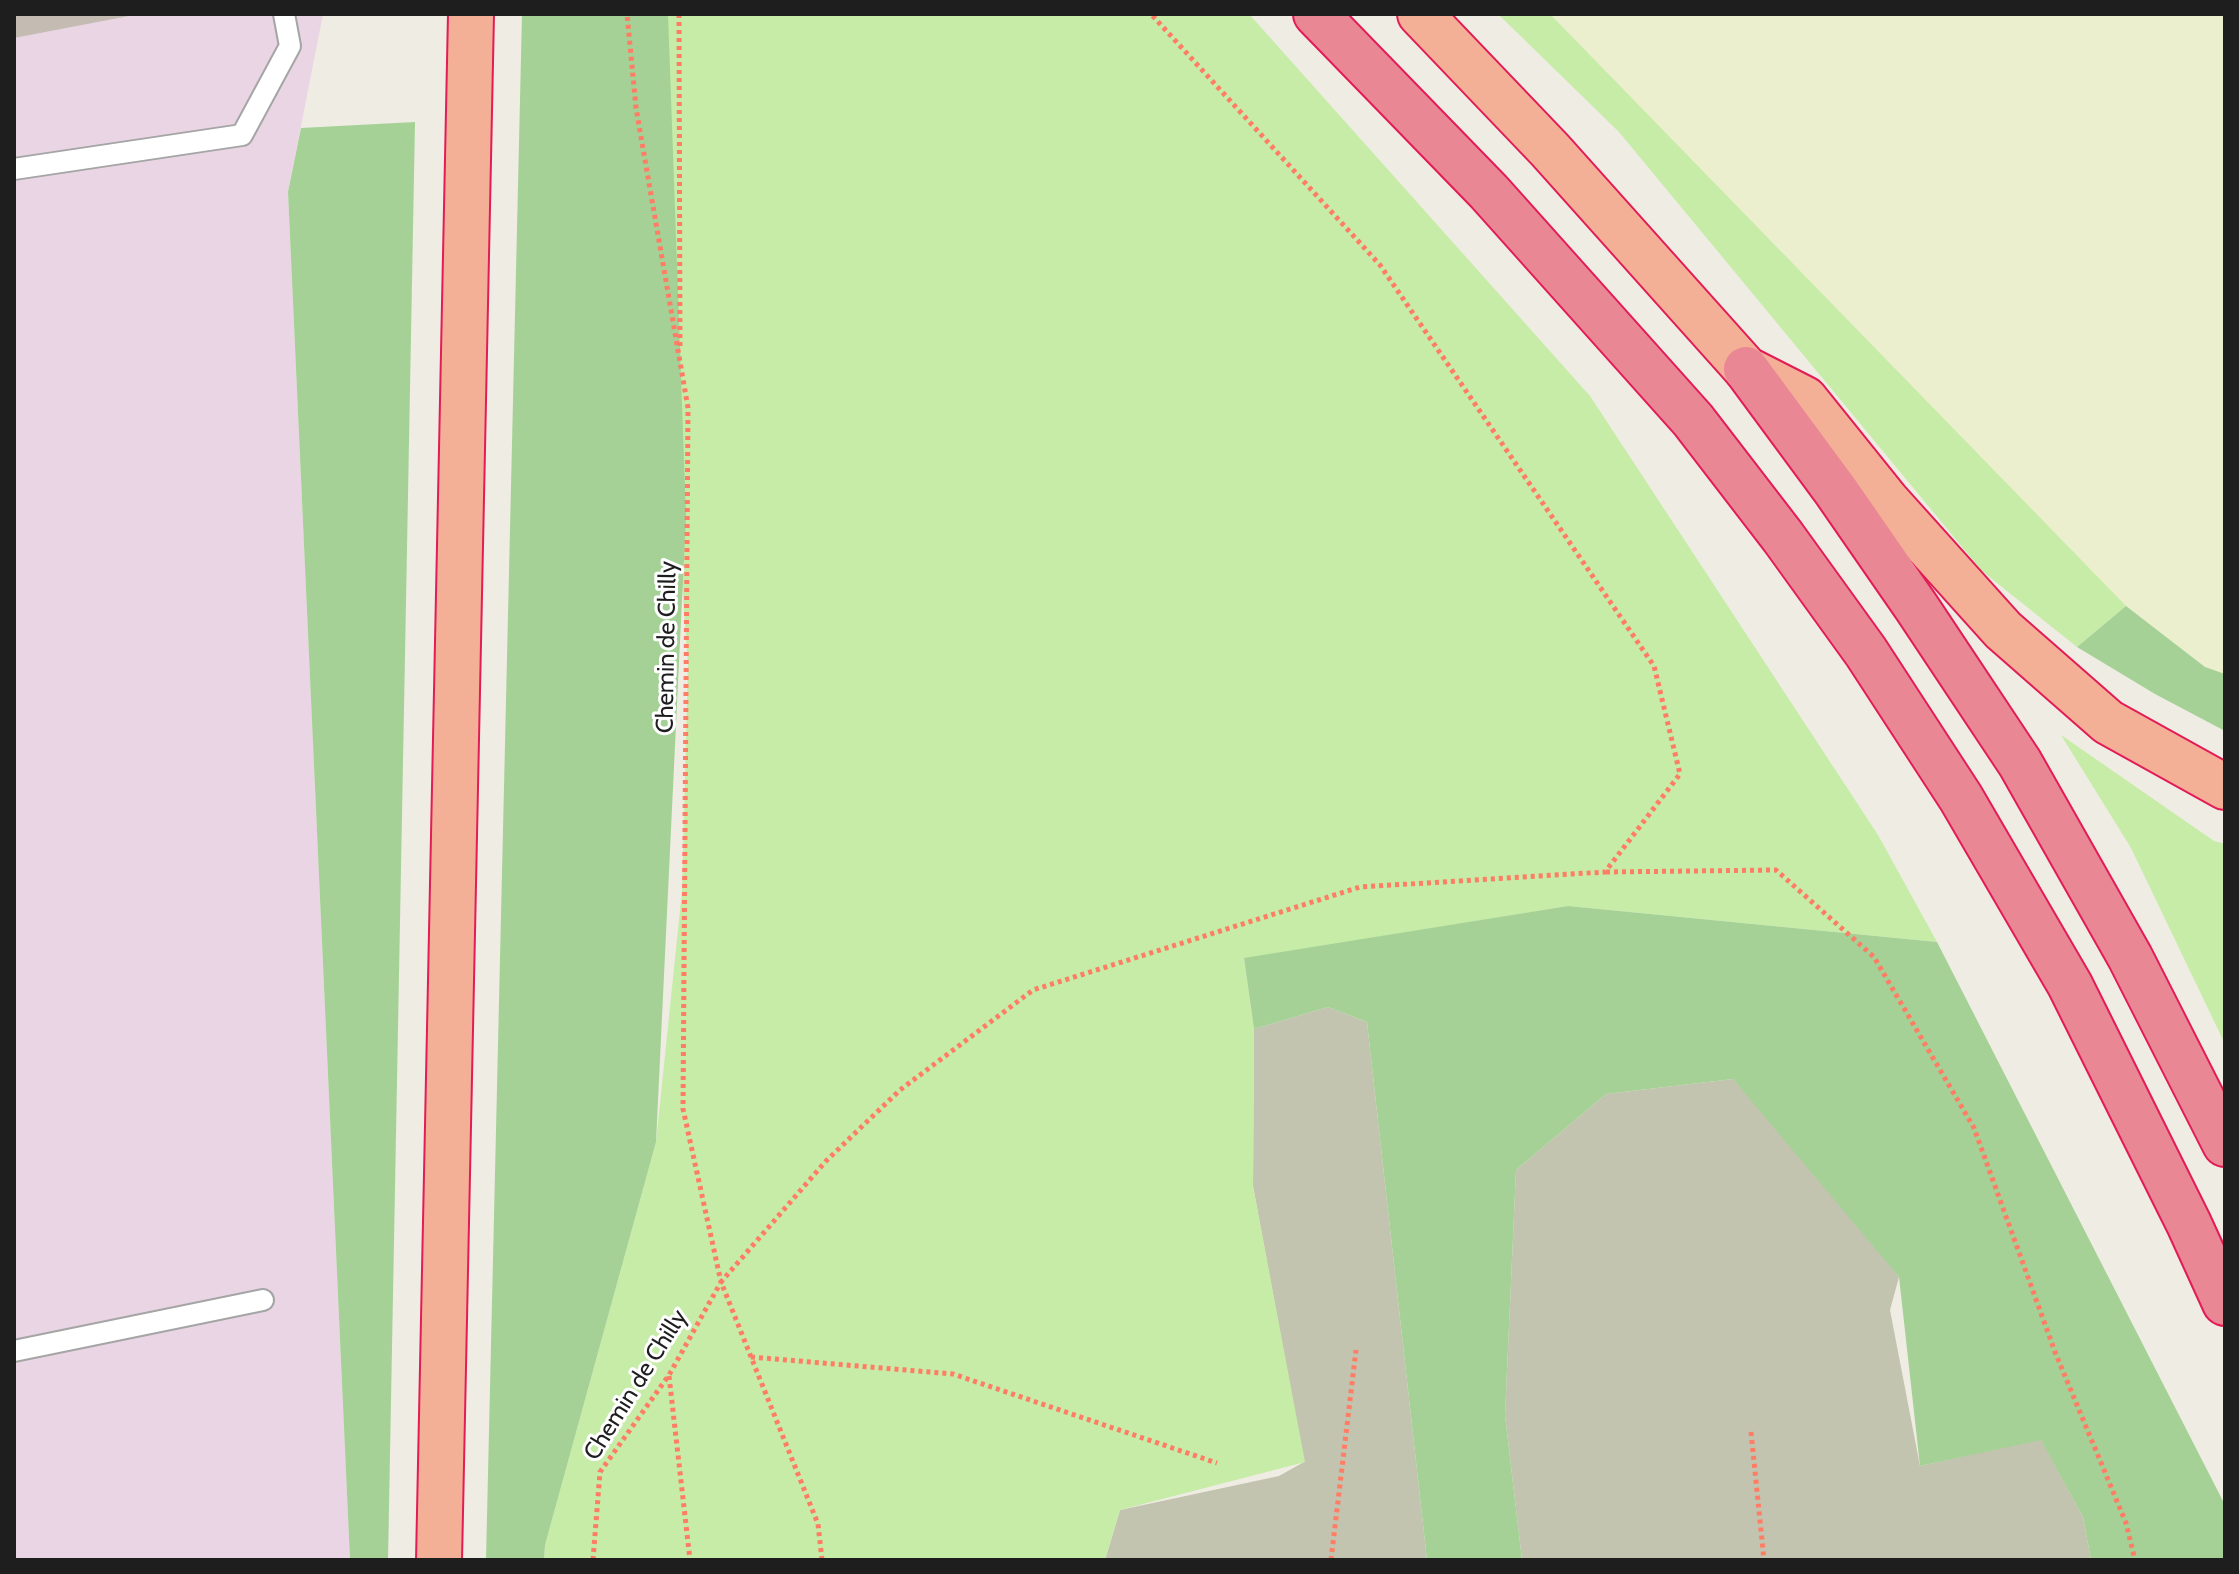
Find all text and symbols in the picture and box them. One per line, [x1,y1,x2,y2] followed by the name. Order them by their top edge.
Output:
[651,561,683,733] street label: Chemin de Chilly
[578,1304,694,1466] street label: Chemin de Chilly

